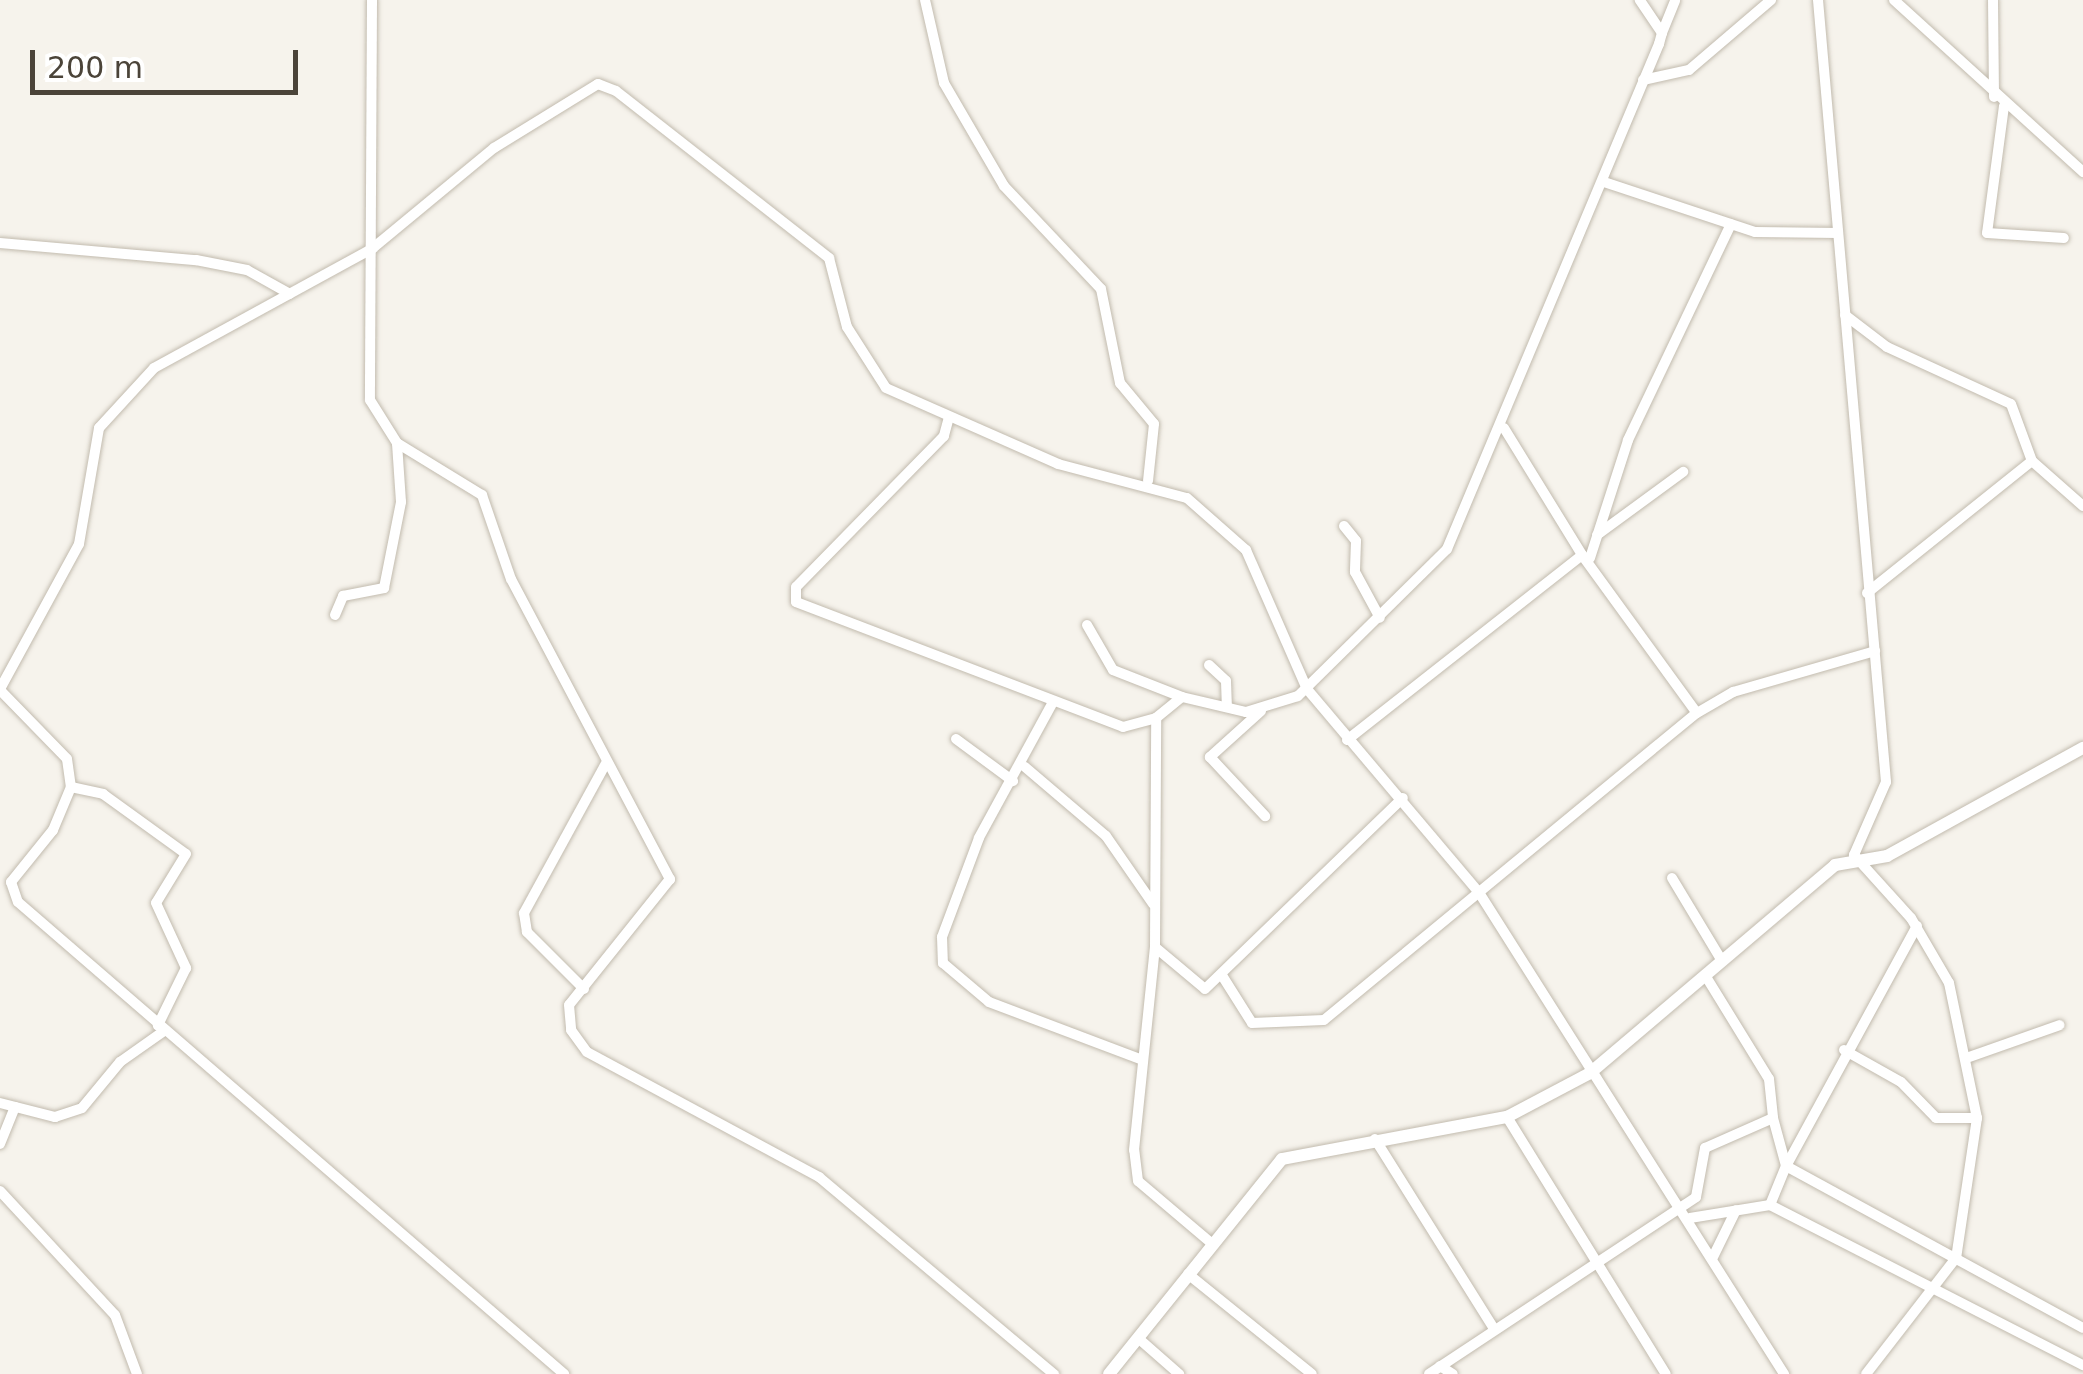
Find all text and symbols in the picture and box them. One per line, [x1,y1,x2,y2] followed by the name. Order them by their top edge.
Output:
[35,30,302,92] scale bar
[47,50,143,85] text: 200 m

